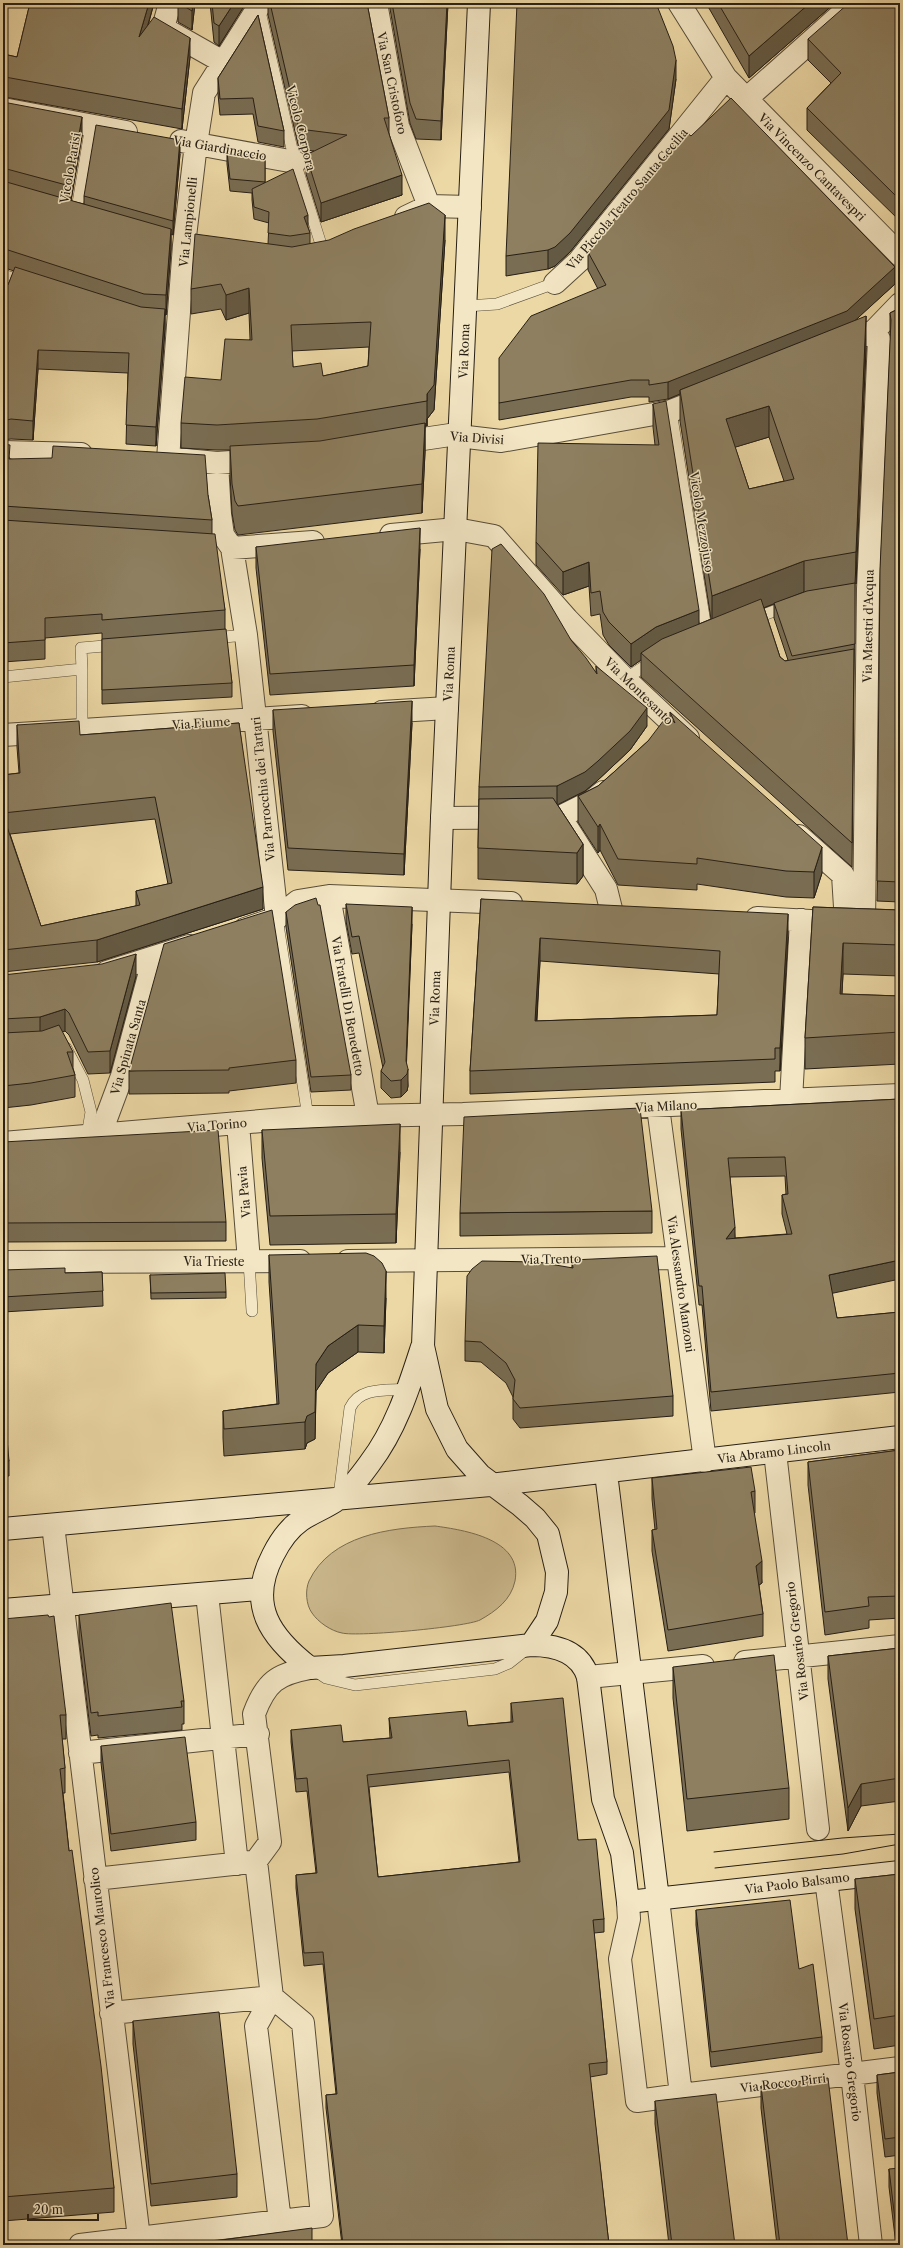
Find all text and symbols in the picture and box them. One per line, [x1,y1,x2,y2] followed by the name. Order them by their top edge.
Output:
[374,29,410,136] street label: Via San Cristoforo
[283,83,319,173] street label: Vicolo Corpora
[754,109,869,224] street label: Via Vincenzo Cantavespri
[563,125,691,274] street label: Via Piccola Teatro Santa Cecilia
[56,131,84,206] street label: Vicolo Parisi
[171,132,268,164] street label: Via Giardinaccio
[176,176,200,269] street label: Via Lampionelli
[456,322,472,380] street label: Via Roma
[449,429,505,447] street label: Via Divisi
[686,470,717,573] street label: Vicolo Mezzojuso
[859,569,876,684] street label: Via Maestri d'Acqua
[440,645,458,703] street label: Via Roma
[601,654,677,728] street label: Via Montesanto
[170,713,231,733] street label: Via Fiume
[248,716,278,863] street label: Via Parrocchia dei Tartari
[328,934,368,1077] street label: Via Fratelli Di Benedetto
[427,969,443,1027] street label: Via Roma
[107,997,149,1098] street label: Via Spinata Santa
[634,1097,697,1115] street label: Via Milano
[185,1115,248,1135] street label: Via Torino
[234,1165,254,1220] street label: Via Pavia
[664,1214,698,1354] street label: Via Alessandro Manzoni
[520,1251,581,1267] street label: Via Trento
[182,1254,245,1269] street label: Via Trieste
[715,1438,832,1467] street label: Via Abramo Lincoln
[782,1581,812,1702] street label: Via Rosario Gregorio
[86,1866,118,2011] street label: Via Francesco Maurolico
[743,1869,850,1897] street label: Via Paolo Balsamo
[835,2001,865,2122] street label: Via Rosario Gregorio
[738,2070,827,2096] street label: Via Rocco Pirri
[28,2196,98,2222] scale bar
[34,2202,63,2217] text: 20 m

